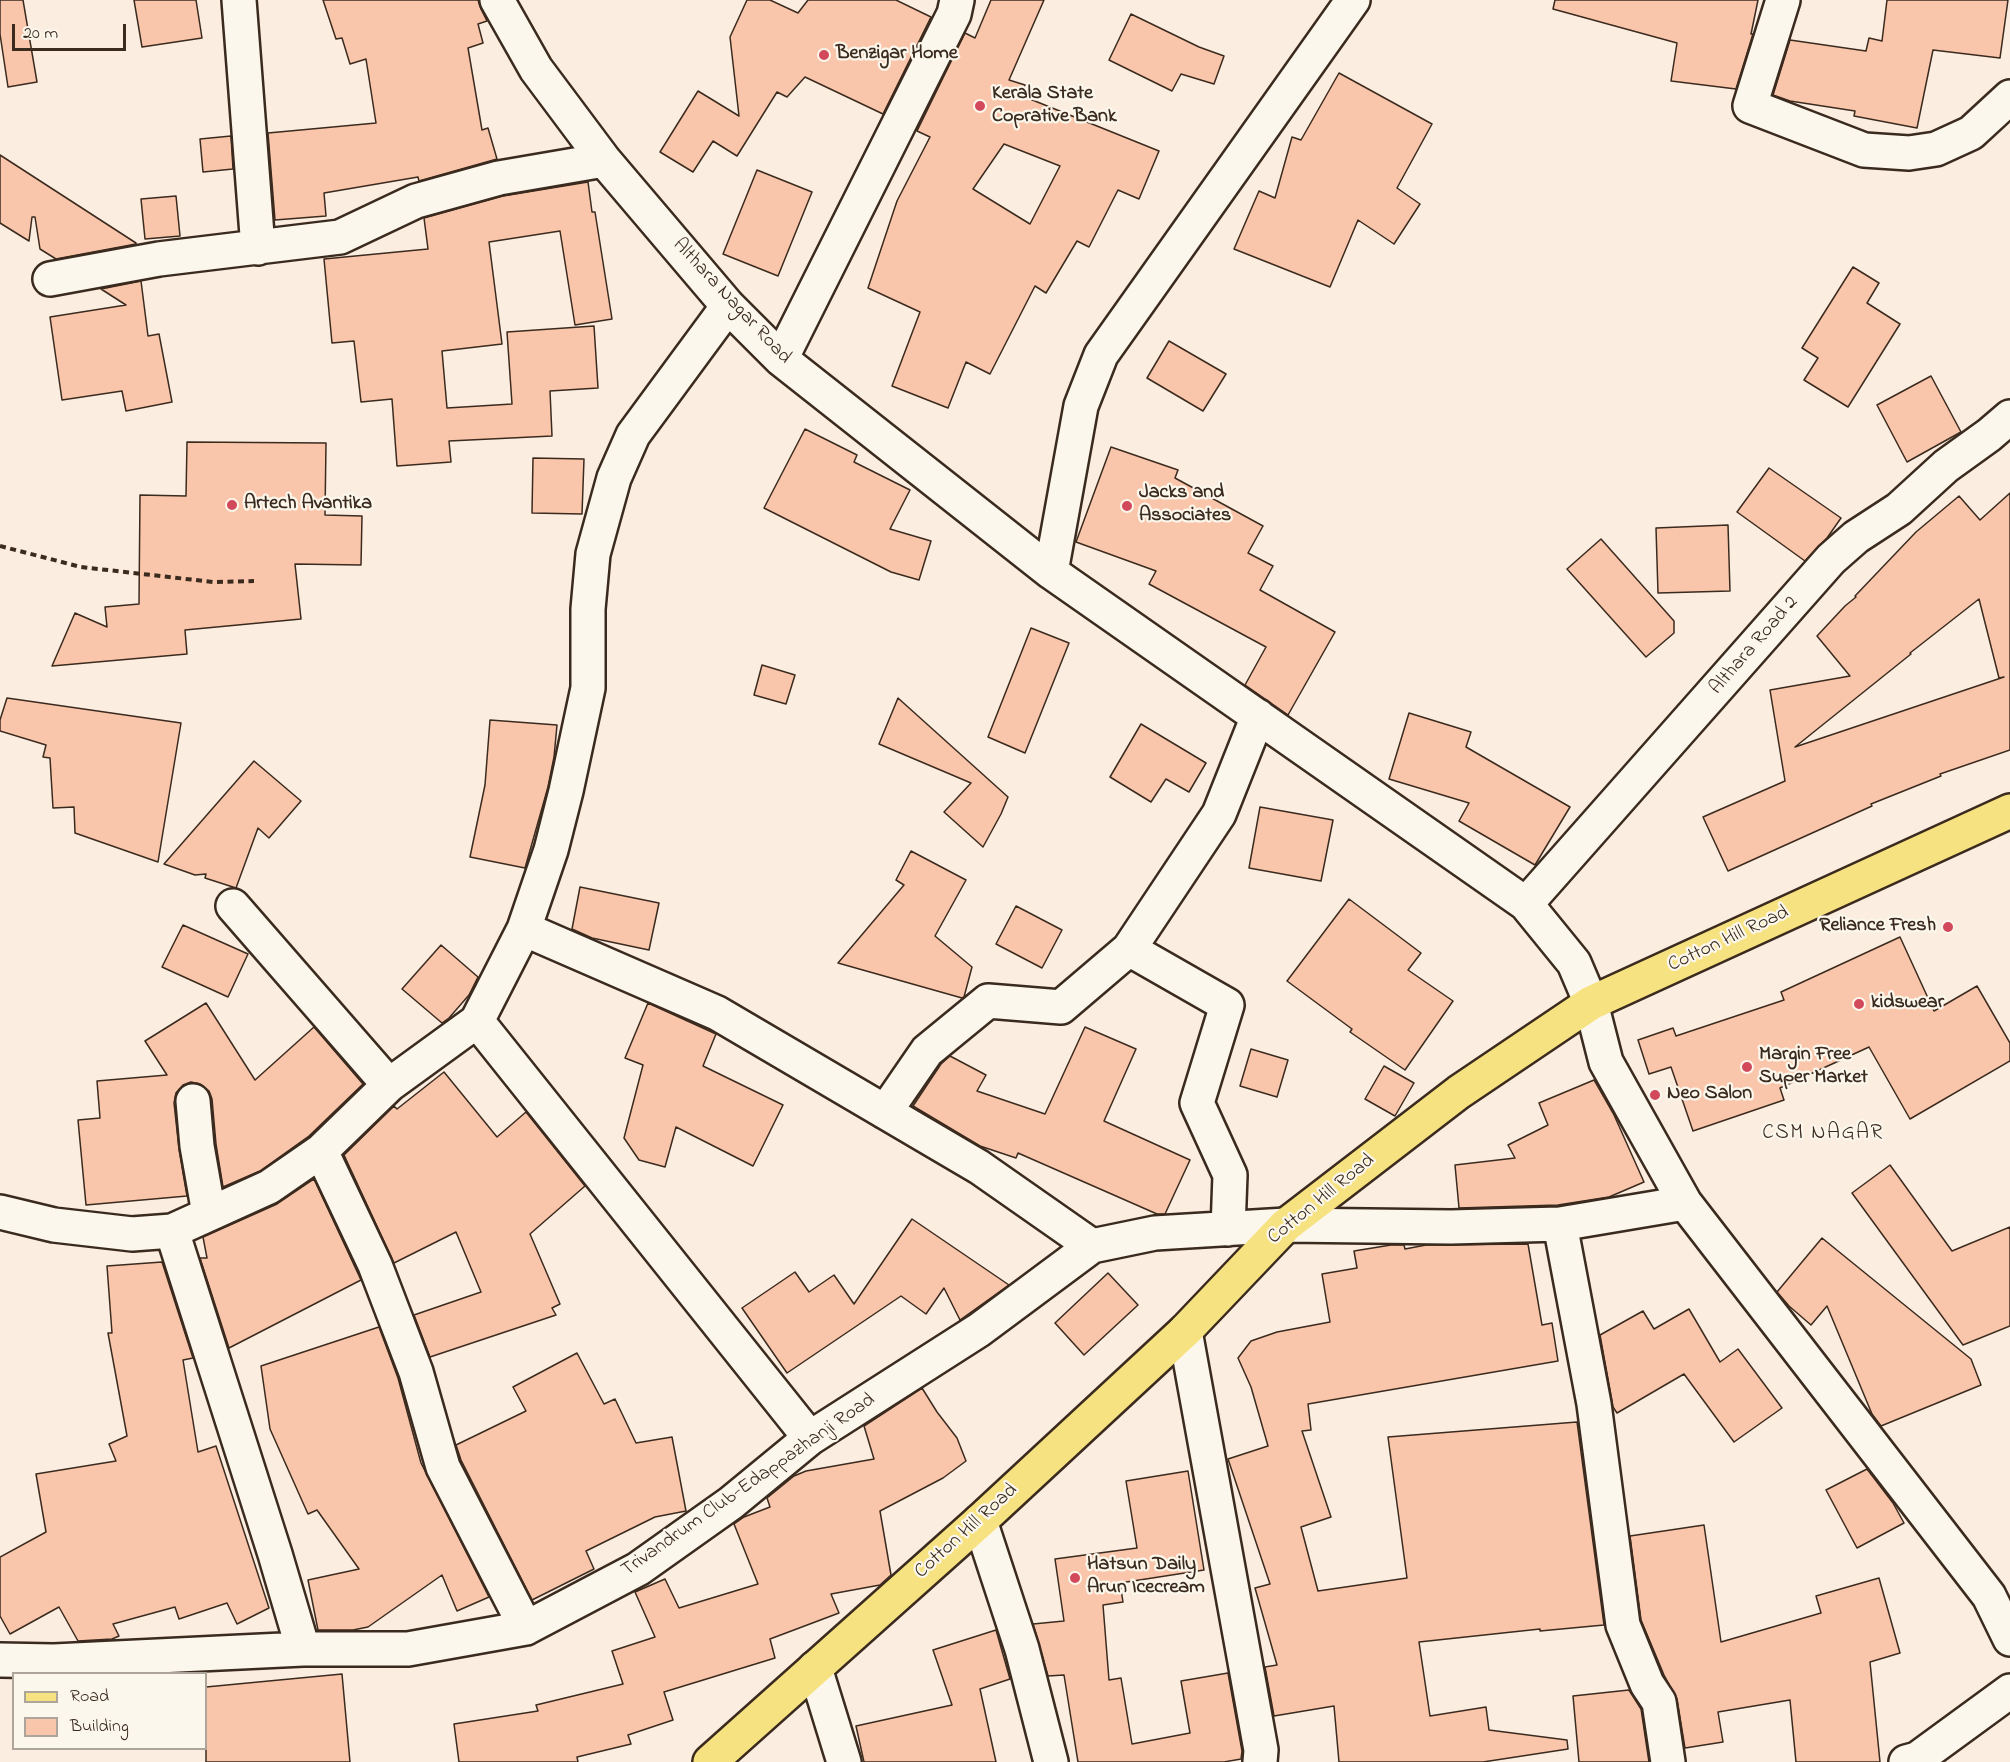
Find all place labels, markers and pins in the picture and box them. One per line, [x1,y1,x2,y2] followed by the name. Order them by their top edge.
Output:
[836,43,958,67] place label: Benzigar Home
[817,48,831,62] marker: Benzigar Home
[992,83,1117,130] place label: Kerala State Coprative Bank
[973,99,987,113] marker: Kerala State Coprative Bank
[1139,482,1231,529] place label: Jacks and Associates
[244,493,372,517] place label: Artech Avantika
[225,498,239,512] marker: Artech Avantika
[1120,499,1134,513] marker: Jacks and Associates
[1819,915,1936,939] place label: Reliance Fresh
[1941,920,1955,934] marker: Reliance Fresh
[1871,992,1944,1016] place label: kidswear
[1852,997,1866,1011] marker: kidswear
[1759,1044,1868,1091] place label: Margin Free Super Market
[1740,1060,1754,1074] marker: Margin Free Super Market
[1667,1083,1752,1107] place label: Neo Salon
[1648,1088,1662,1102] marker: Neo Salon
[1087,1554,1205,1601] place label: Hatsun Daily Arun Icecream
[1068,1571,1082,1585] marker: Hatsun Daily Arun Icecream

